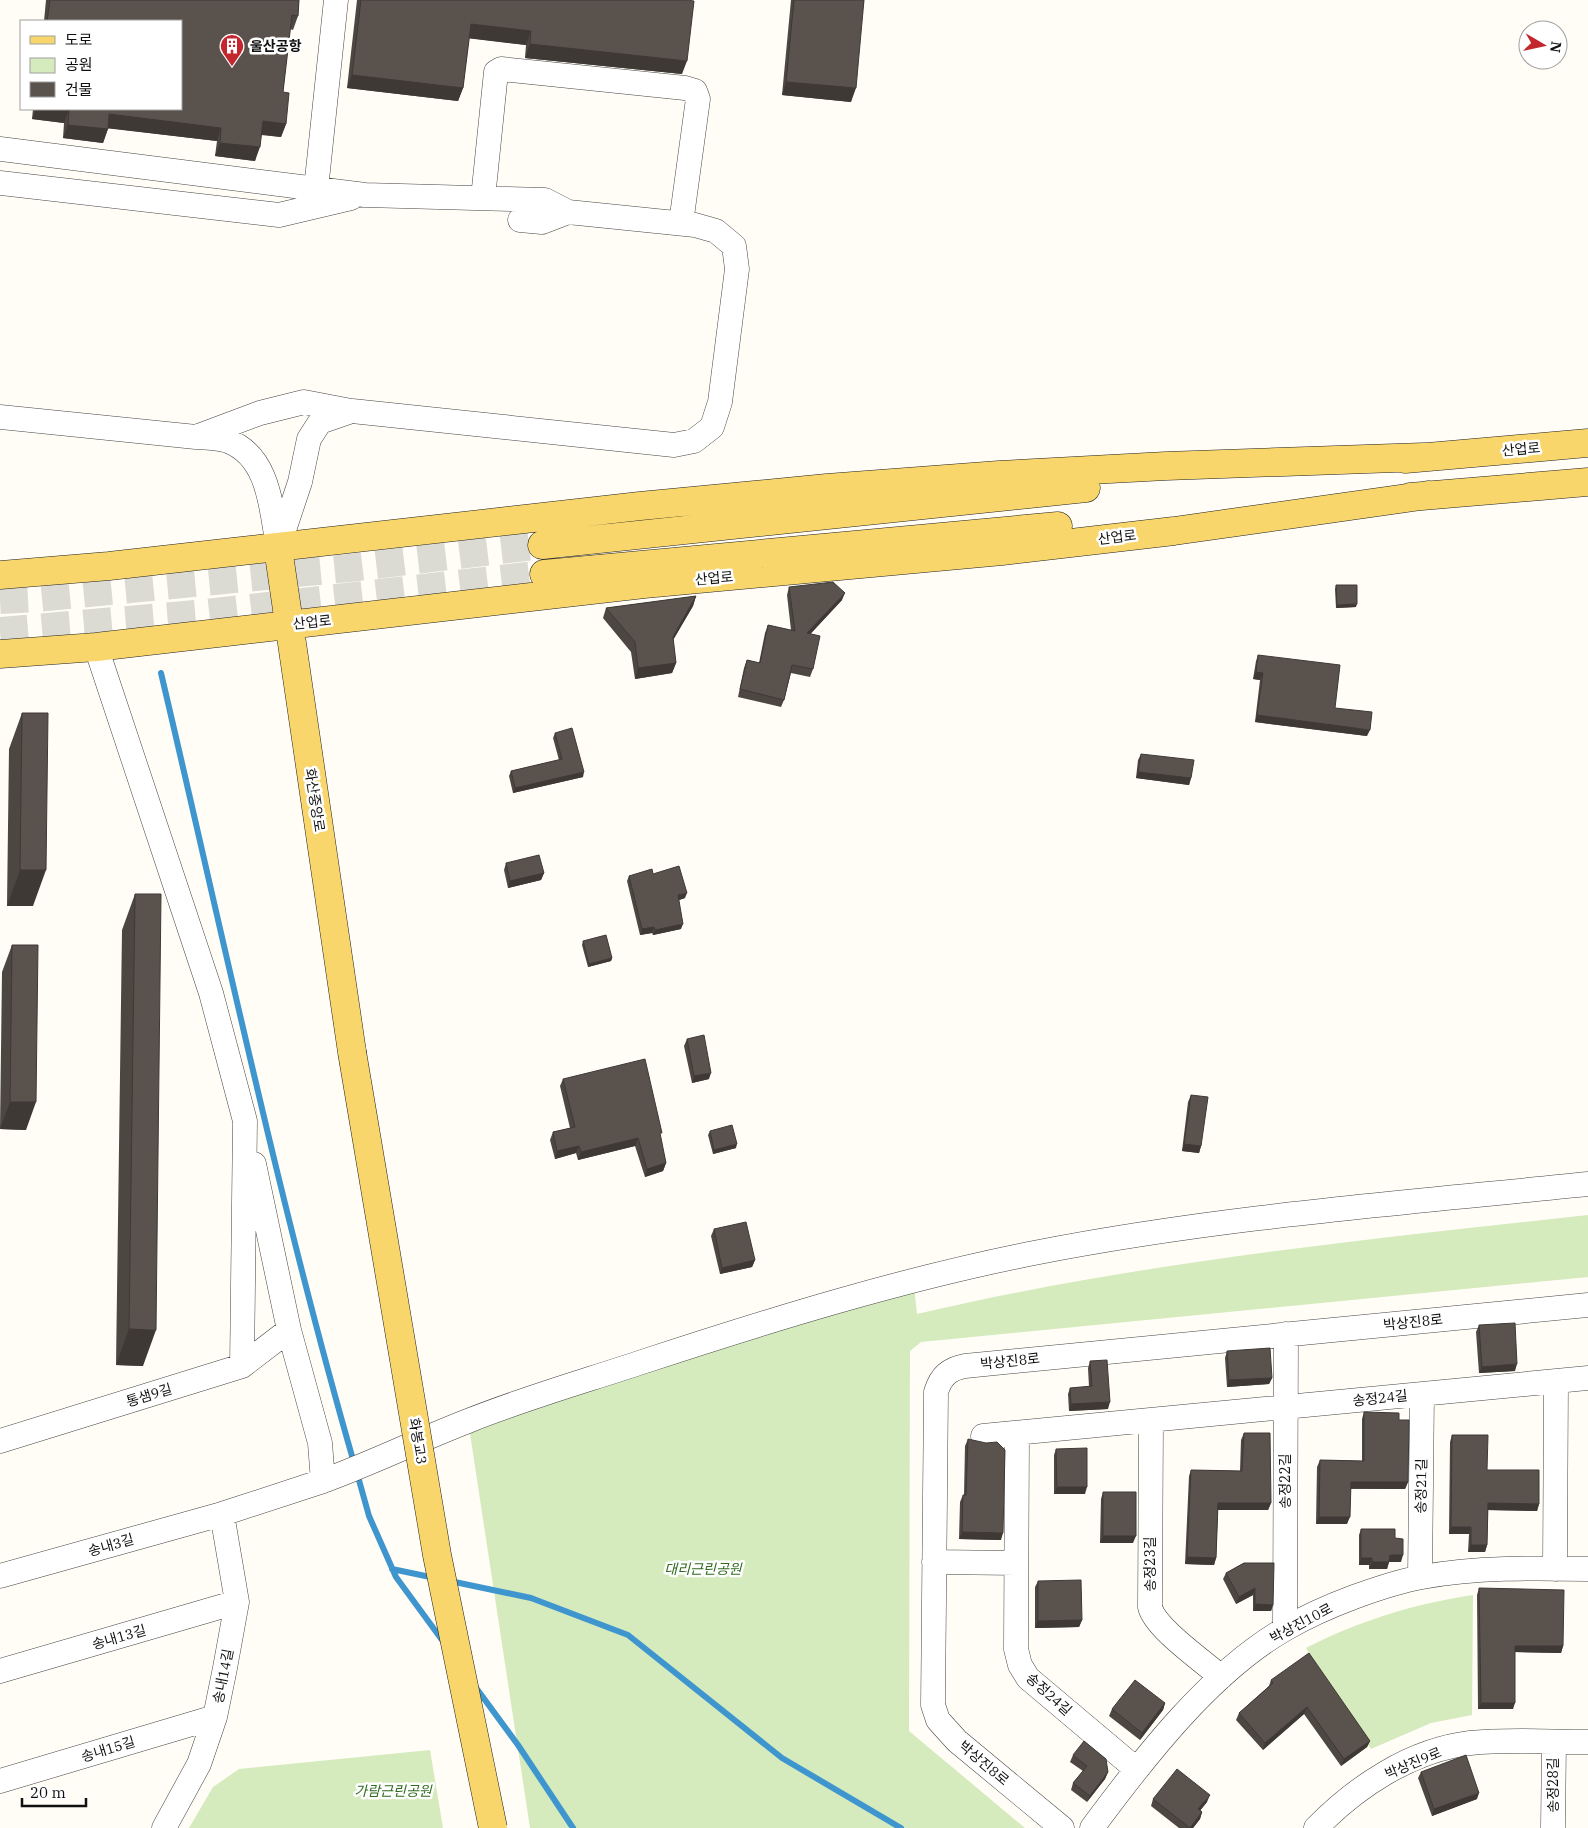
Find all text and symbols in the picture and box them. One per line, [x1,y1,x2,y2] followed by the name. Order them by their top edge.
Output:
[20,20,182,110] legend
[1518,20,1568,70] north arrow
[65,30,93,49] text: 도로
[219,33,245,67] building icon: 울산공항
[250,37,302,55] place label: 울산공항
[1546,40,1566,54] text: N
[65,55,93,74] text: 공원
[65,80,93,99] text: 건물
[1501,438,1541,460] street label: 산업로
[1097,526,1137,548] street label: 산업로
[694,567,734,589] street label: 산업로
[292,611,332,633] street label: 산업로
[301,767,329,833] street label: 화산중앙로
[1382,1310,1444,1334] street label: 박상진8로
[979,1349,1041,1373] street label: 박상진8로
[124,1380,174,1410] street label: 통샘9길
[1351,1386,1409,1410] street label: 송정24길
[405,1416,431,1466] street label: 화봉교3
[1276,1453,1294,1509] street label: 송정22길
[1412,1458,1430,1514] street label: 송정21길
[86,1530,136,1560] street label: 송내3길
[1141,1536,1159,1592] street label: 송정23길
[664,1560,743,1578] park label: 대리근린공원
[1267,1599,1335,1647] street label: 박상진10로
[90,1621,148,1653] street label: 송내13길
[209,1647,237,1705] street label: 송내14길
[1022,1669,1076,1719] street label: 송정24길
[79,1732,137,1766] street label: 송내15길
[955,1737,1013,1789] street label: 박상진8로
[1382,1743,1444,1783] street label: 박상진9로
[1544,1757,1562,1813] street label: 송정28길
[22,1776,86,1808] scale bar
[354,1782,433,1800] park label: 가람근린공원
[30,1783,66,1802] text: 20 m

